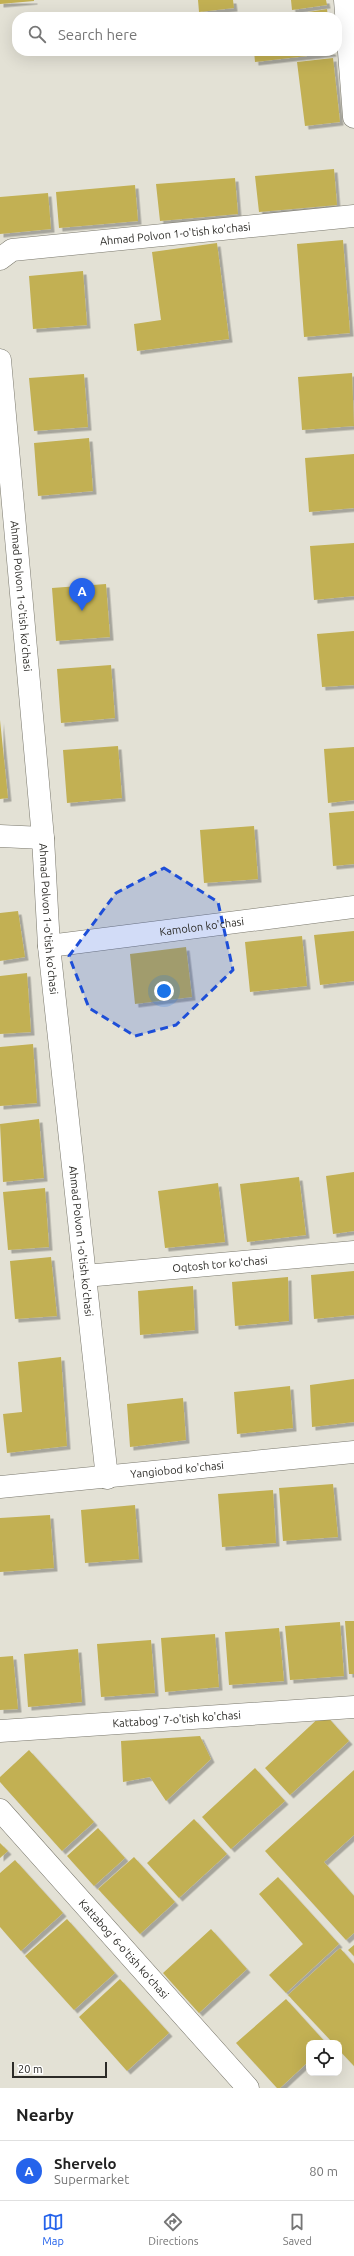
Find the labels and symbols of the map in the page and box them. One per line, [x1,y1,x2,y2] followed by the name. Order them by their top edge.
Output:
[99,220,251,247] street label: Ahmad Polvon 1-o'tish ko'chasi
[8,520,34,672] street label: Ahmad Polvon 1-o'tish ko'chasi
[69,578,95,611] pin: A
[37,843,60,995] street label: Ahmad Polvon 1-o'tish ko'chasi
[159,915,245,938] street label: Kamolon ko'chasi
[154,981,174,1001] your location
[67,1165,95,1317] street label: Ahmad Polvon 1-o'tish ko'chasi
[172,1254,268,1274] street label: Oqtosh tor koʻchasi
[130,1459,224,1480] street label: Yangiobod ko'chasi
[112,1709,241,1729] street label: Kattabog' 7-o'tish ko'chasi
[77,1897,171,2001] street label: Kattabog' 6-o'tish ko'chasi
[12,2060,107,2079] scale bar

